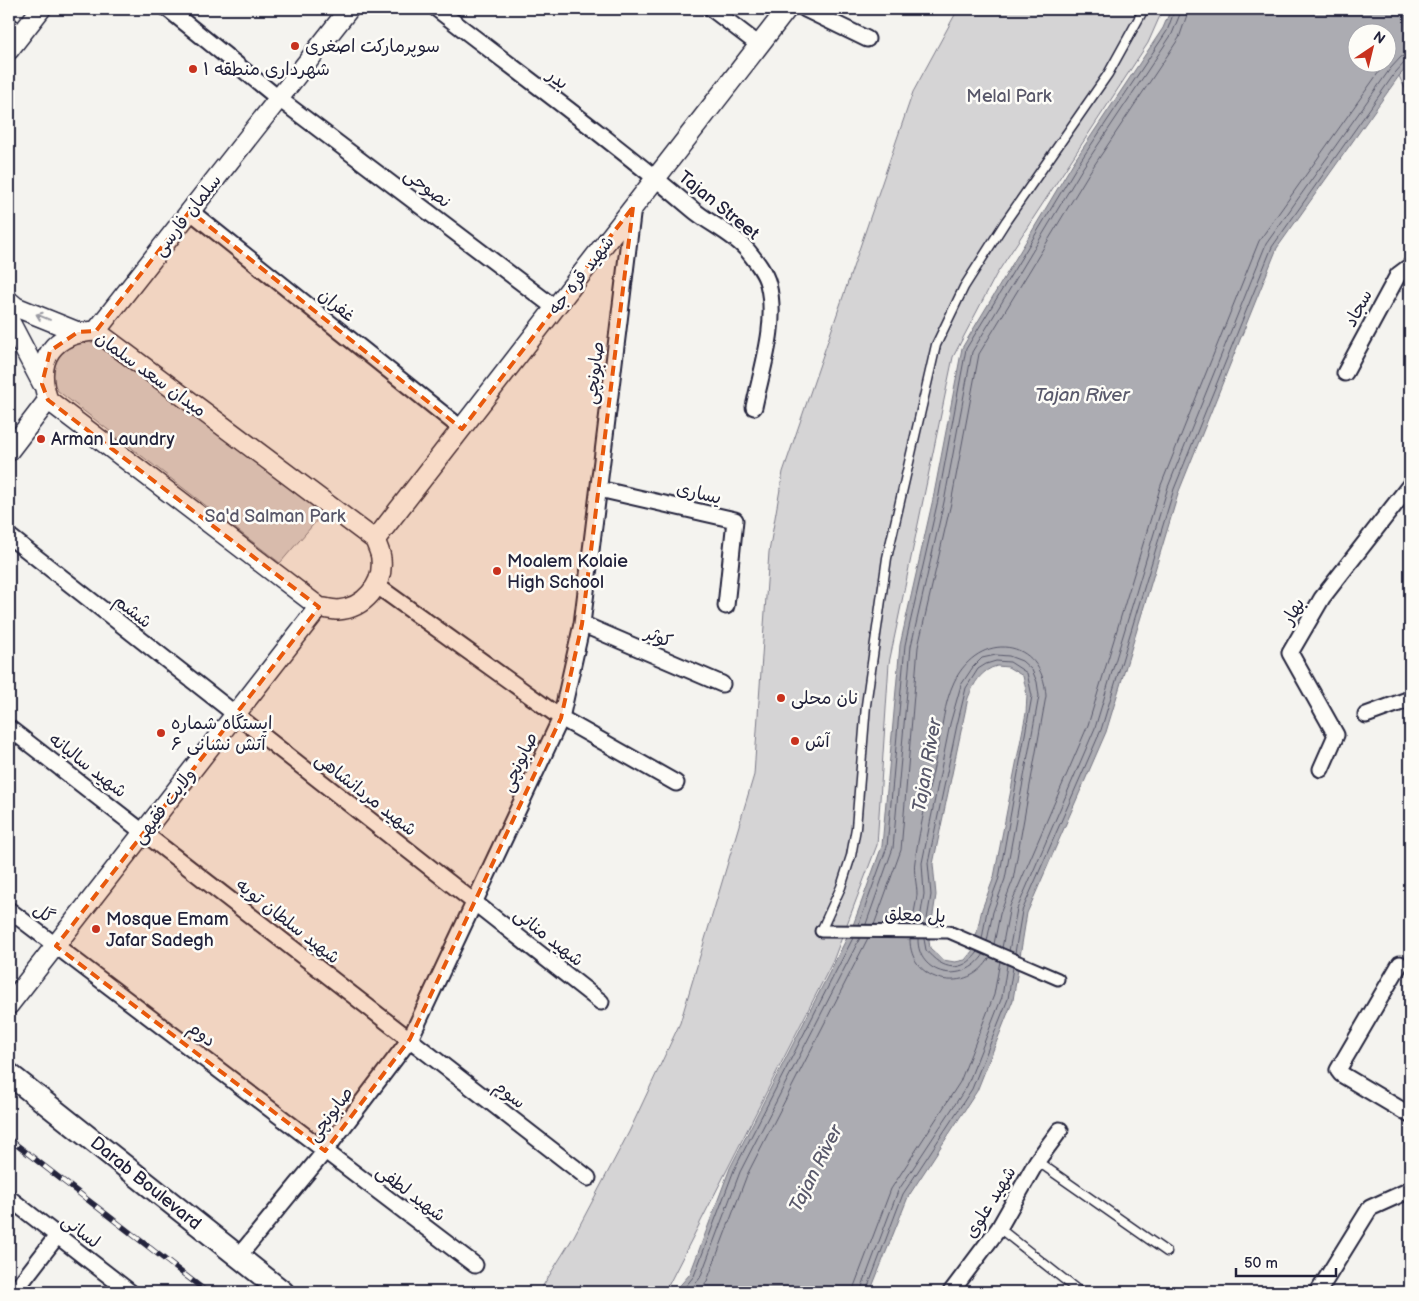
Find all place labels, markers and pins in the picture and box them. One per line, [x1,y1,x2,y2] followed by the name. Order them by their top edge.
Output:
[305,36,440,58] place label: سوپرمارکت اصغری
[289,40,301,52] marker: سوپرمارکت اصغری
[203,59,330,80] place label: شهرداری منطقه ۱
[187,63,199,75] marker: شهرداری منطقه ۱
[51,429,175,450] place label: Arman Laundry
[35,433,47,445] marker: Arman Laundry
[507,551,628,593] place label: Moalem Kolaie High School
[491,565,503,577] marker: Moalem Kolaie High School
[791,688,858,709] place label: نان محلی
[775,692,787,704] marker: نان محلی
[171,713,273,755] place label: ایستگاه شماره ۶ آتش نشانی
[155,727,167,739] marker: ایستگاه شماره ۶ آتش نشانی
[805,731,831,752] place label: آش
[789,735,801,747] marker: آش
[106,909,229,951] place label: Mosque Emam Jafar Sadegh
[90,923,102,935] marker: Mosque Emam Jafar Sadegh

